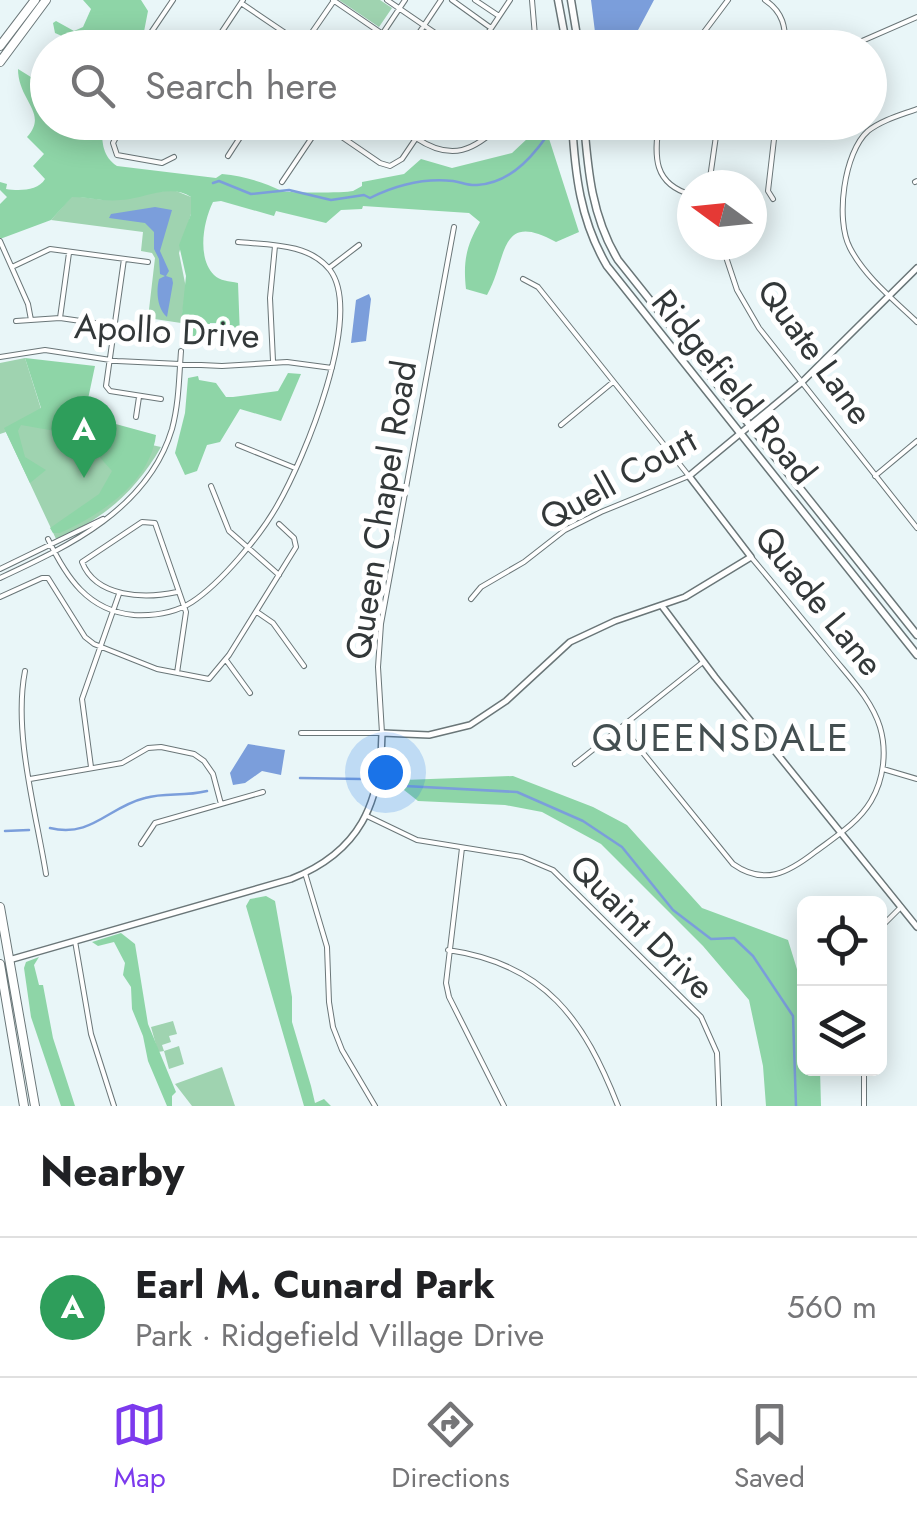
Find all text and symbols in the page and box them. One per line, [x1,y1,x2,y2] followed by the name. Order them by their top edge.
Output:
[30,30,887,140] search box
[65,58,120,113] icon: search
[145,58,337,113] text: Search here
[677,170,767,260] north arrow
[745,269,885,435] street label: Quate Lane
[640,279,828,495] street label: Ridgefield Road
[73,301,261,361] street label: Apollo Drive
[333,357,429,663] street label: Queen Chapel Road
[52,396,116,478] pin: A
[530,415,706,543] street label: Quell Court
[743,515,895,687] street label: Quade Lane
[592,710,850,765] district label: QUEENSDALE
[360,747,411,798] your location
[558,843,726,1011] street label: Quaint Drive
[797,896,887,1076] map controls
[797,896,887,986] button: locate
[797,986,887,1076] button: layers
[40,1141,184,1202] text: Nearby
[135,1257,495,1312] text: Earl M. Cunard Park
[61,1284,84,1330] text: A
[787,1284,877,1330] text: 560 m
[135,1312,544,1358] text: Park · Ridgefield Village Drive
[112,1397,167,1498] tab: Map
[391,1397,510,1498] tab: Directions
[734,1397,805,1498] tab: Saved

